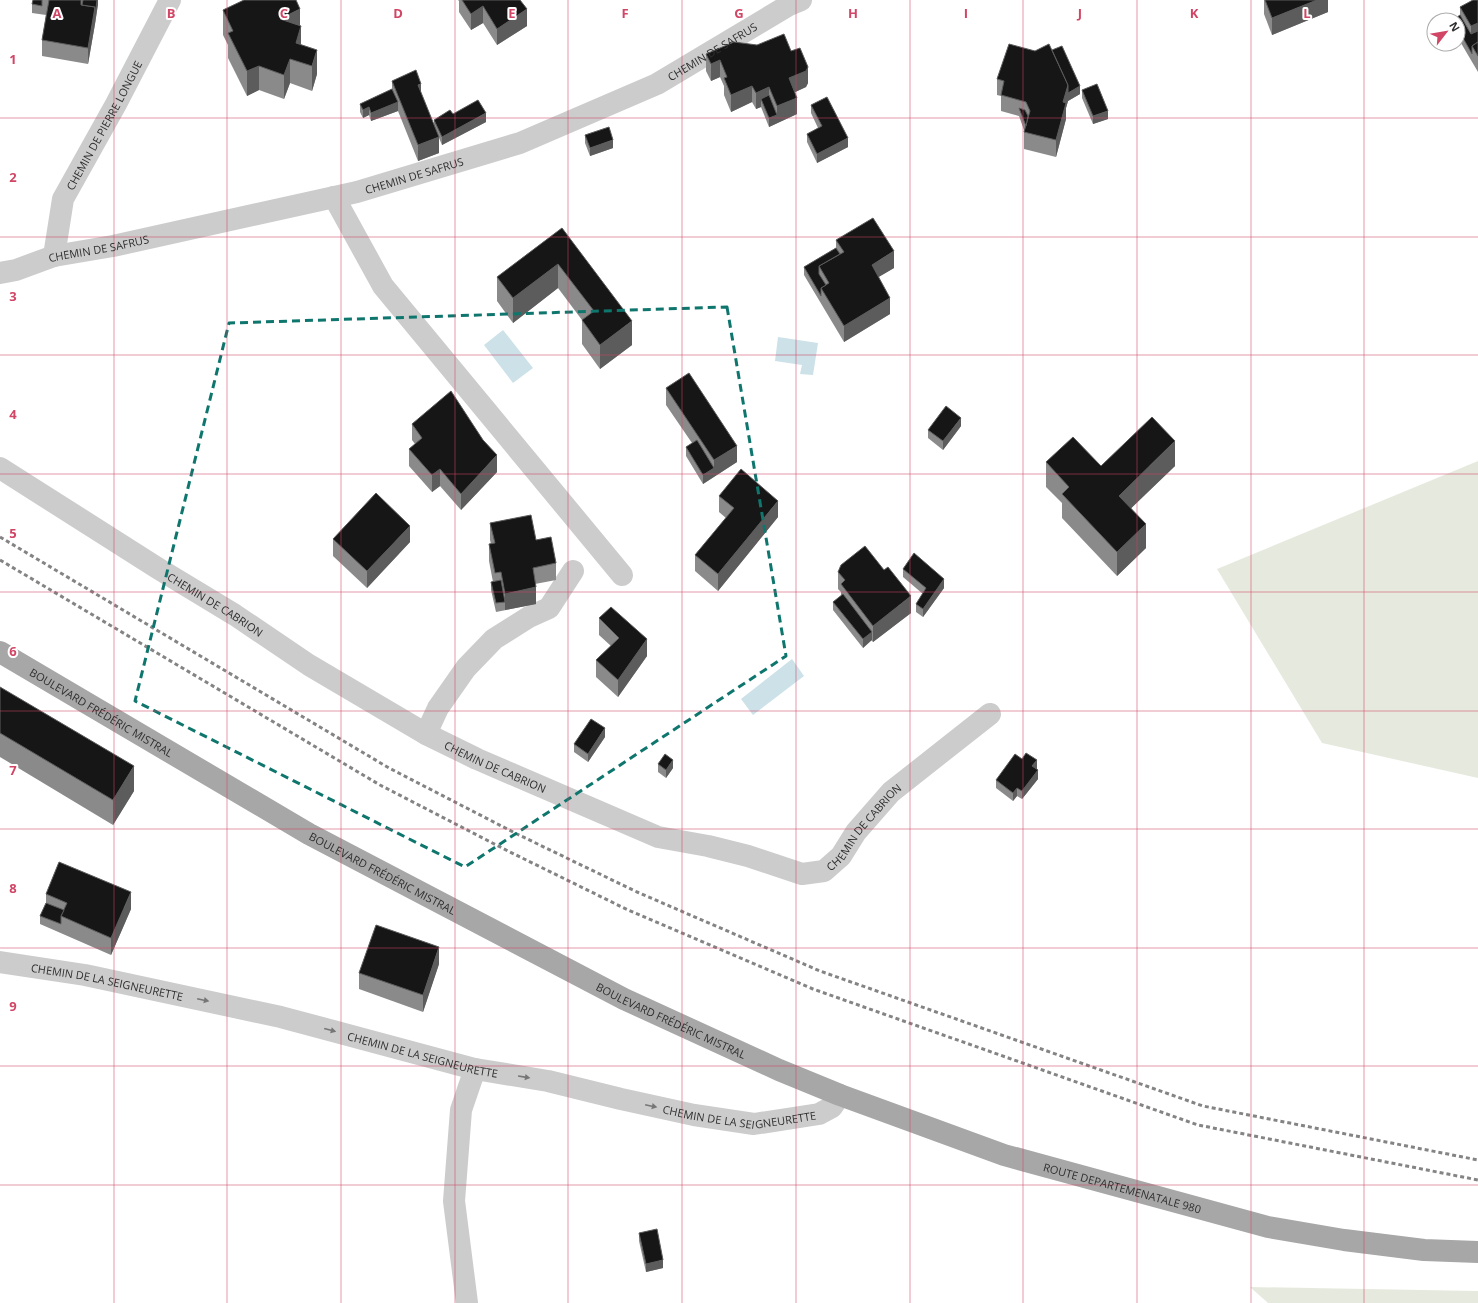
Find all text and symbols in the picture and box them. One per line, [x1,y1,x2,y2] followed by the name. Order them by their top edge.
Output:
[53,4,62,22] text: A
[167,4,176,22] text: B
[280,4,288,22] text: C
[393,4,403,22] text: D
[508,4,516,22] text: E
[621,4,629,22] text: F
[734,4,744,22] text: G
[848,4,858,22] text: H
[964,4,968,22] text: I
[1077,4,1082,22] text: J
[1190,4,1199,22] text: K
[1303,4,1311,22] text: L
[1426,12,1466,52] north arrow
[664,18,760,84] street label: CHEMIN DE SAFRUS
[1446,19,1464,34] text: N
[9,50,17,68] text: 1
[62,58,145,193] street label: CHEMIN DE PIERRE LONGUE
[363,153,465,197] street label: CHEMIN DE SAFRUS
[9,168,17,186] text: 2
[46,231,150,265] street label: CHEMIN DE SAFRUS
[9,287,17,305] text: 3
[9,405,17,423] text: 4
[9,524,17,542] text: 5
[165,569,266,640] street label: CHEMIN DE CABRION
[9,642,17,660] text: 6
[27,664,176,760] street label: BOULEVARD FRÉDÉRIC MISTRAL
[442,737,549,796] street label: CHEMIN DE CABRION
[9,761,17,779] text: 7
[822,780,904,874] street label: CHEMIN DE CABRION
[307,828,459,917] street label: BOULEVARD FRÉDÉRIC MISTRAL
[9,879,17,897] text: 8
[30,959,185,1003] street label: CHEMIN DE LA SEIGNEURETTE
[594,978,749,1062] street label: BOULEVARD FRÉDÉRIC MISTRAL
[9,997,17,1015] text: 9
[197,998,209,1004] one-way arrow
[324,1028,336,1034] one-way arrow
[346,1028,499,1080] street label: CHEMIN DE LA SEIGNEURETTE
[518,1074,530,1080] one-way arrow
[662,1101,817,1132] street label: CHEMIN DE LA SEIGNEURETTE
[645,1103,657,1109] one-way arrow
[1042,1159,1203,1216] street label: ROUTE DEPARTEMENATALE 980

